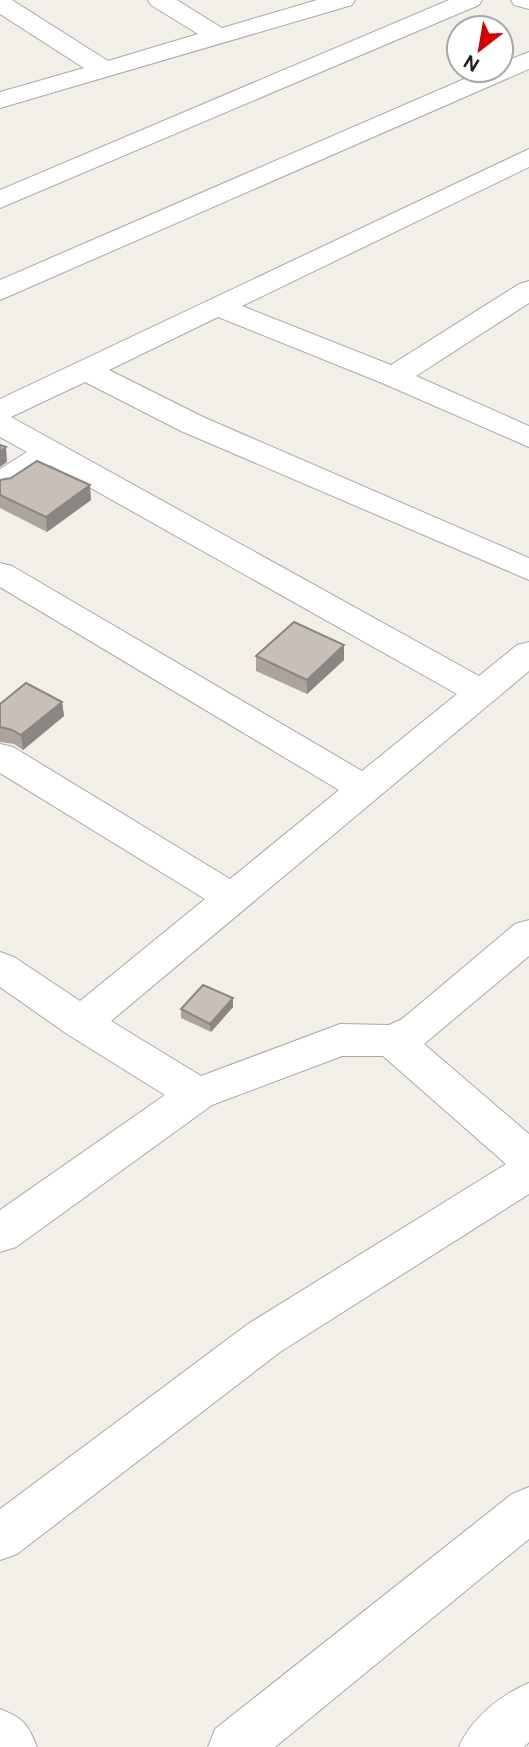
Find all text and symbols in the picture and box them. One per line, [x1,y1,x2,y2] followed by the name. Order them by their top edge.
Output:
[445,14,515,84] north arrow
[459,49,484,77] text: N

